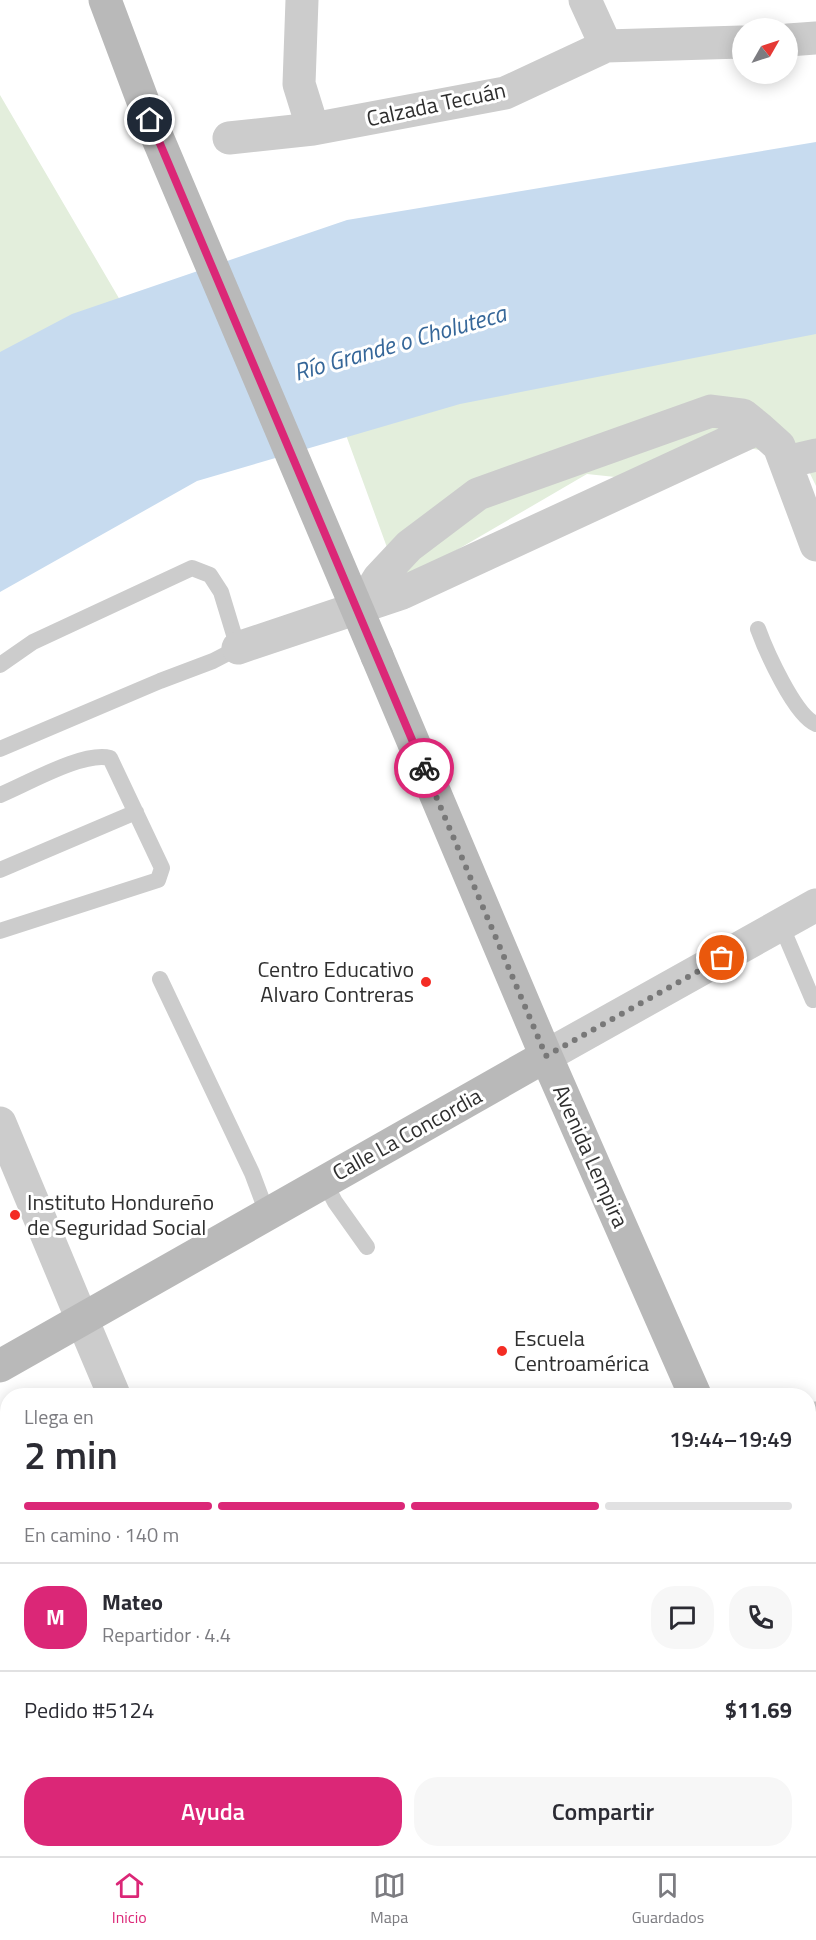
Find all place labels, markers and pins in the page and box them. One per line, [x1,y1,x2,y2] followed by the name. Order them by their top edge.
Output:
[124,94,175,145] pin
[696,932,747,983] pin
[257,952,414,1011] place label: Centro Educativo Alvaro Contreras
[419,975,433,989] marker: Centro Educativo Alvaro Contreras
[27,1185,214,1244] place label: Instituto Hondureño de Seguridad Social
[8,1208,22,1222] marker: Instituto Hondureño de Seguridad Social
[514,1321,649,1380] place label: Escuela Centroamérica
[495,1344,509,1358] marker: Escuela Centroamérica

